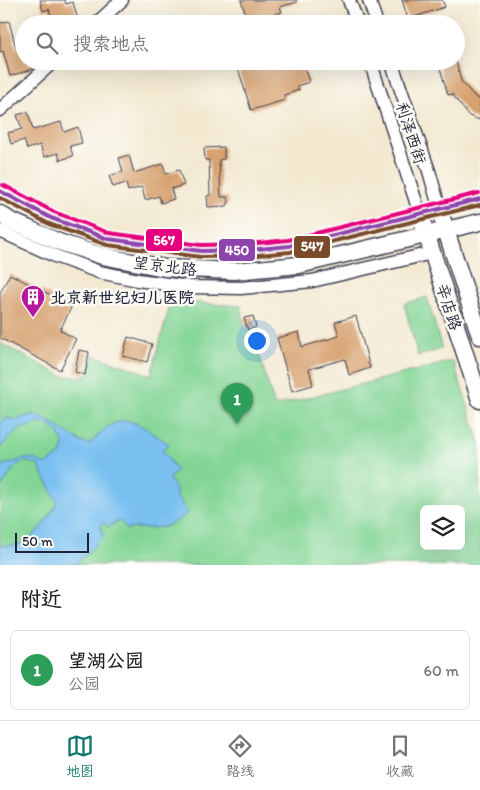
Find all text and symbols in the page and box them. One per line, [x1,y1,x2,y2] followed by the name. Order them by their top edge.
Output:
[15,15,465,70] search box
[33,29,61,57] icon: search
[73,32,149,55] text: 搜索地点
[392,100,430,166] street label: 利泽西街
[145,228,183,252] line badge: 567
[153,232,175,249] text: 567
[293,235,331,259] line badge: 547
[218,238,256,262] line badge: 450
[301,238,323,255] text: 547
[225,242,250,259] text: 450
[132,253,198,279] street label: 望京北路
[433,281,465,333] street label: 辛店路
[20,284,46,318] building icon: 北京新世纪妇儿医院
[50,288,194,307] place label: 北京新世纪妇儿医院
[244,328,270,354] your location
[221,383,253,424] pin: 1
[420,505,465,550] map controls
[420,505,465,550] button: layers
[15,530,89,553] scale bar
[22,533,53,550] text: 50 m
[20,586,62,611] text: 附近
[68,649,144,672] text: 望湖公园
[33,661,41,680] text: 1
[424,661,459,680] text: 60 m
[68,674,100,693] text: 公园
[66,732,94,780] tab: 地图
[226,732,254,780] tab: 路线
[386,732,414,780] tab: 收藏

